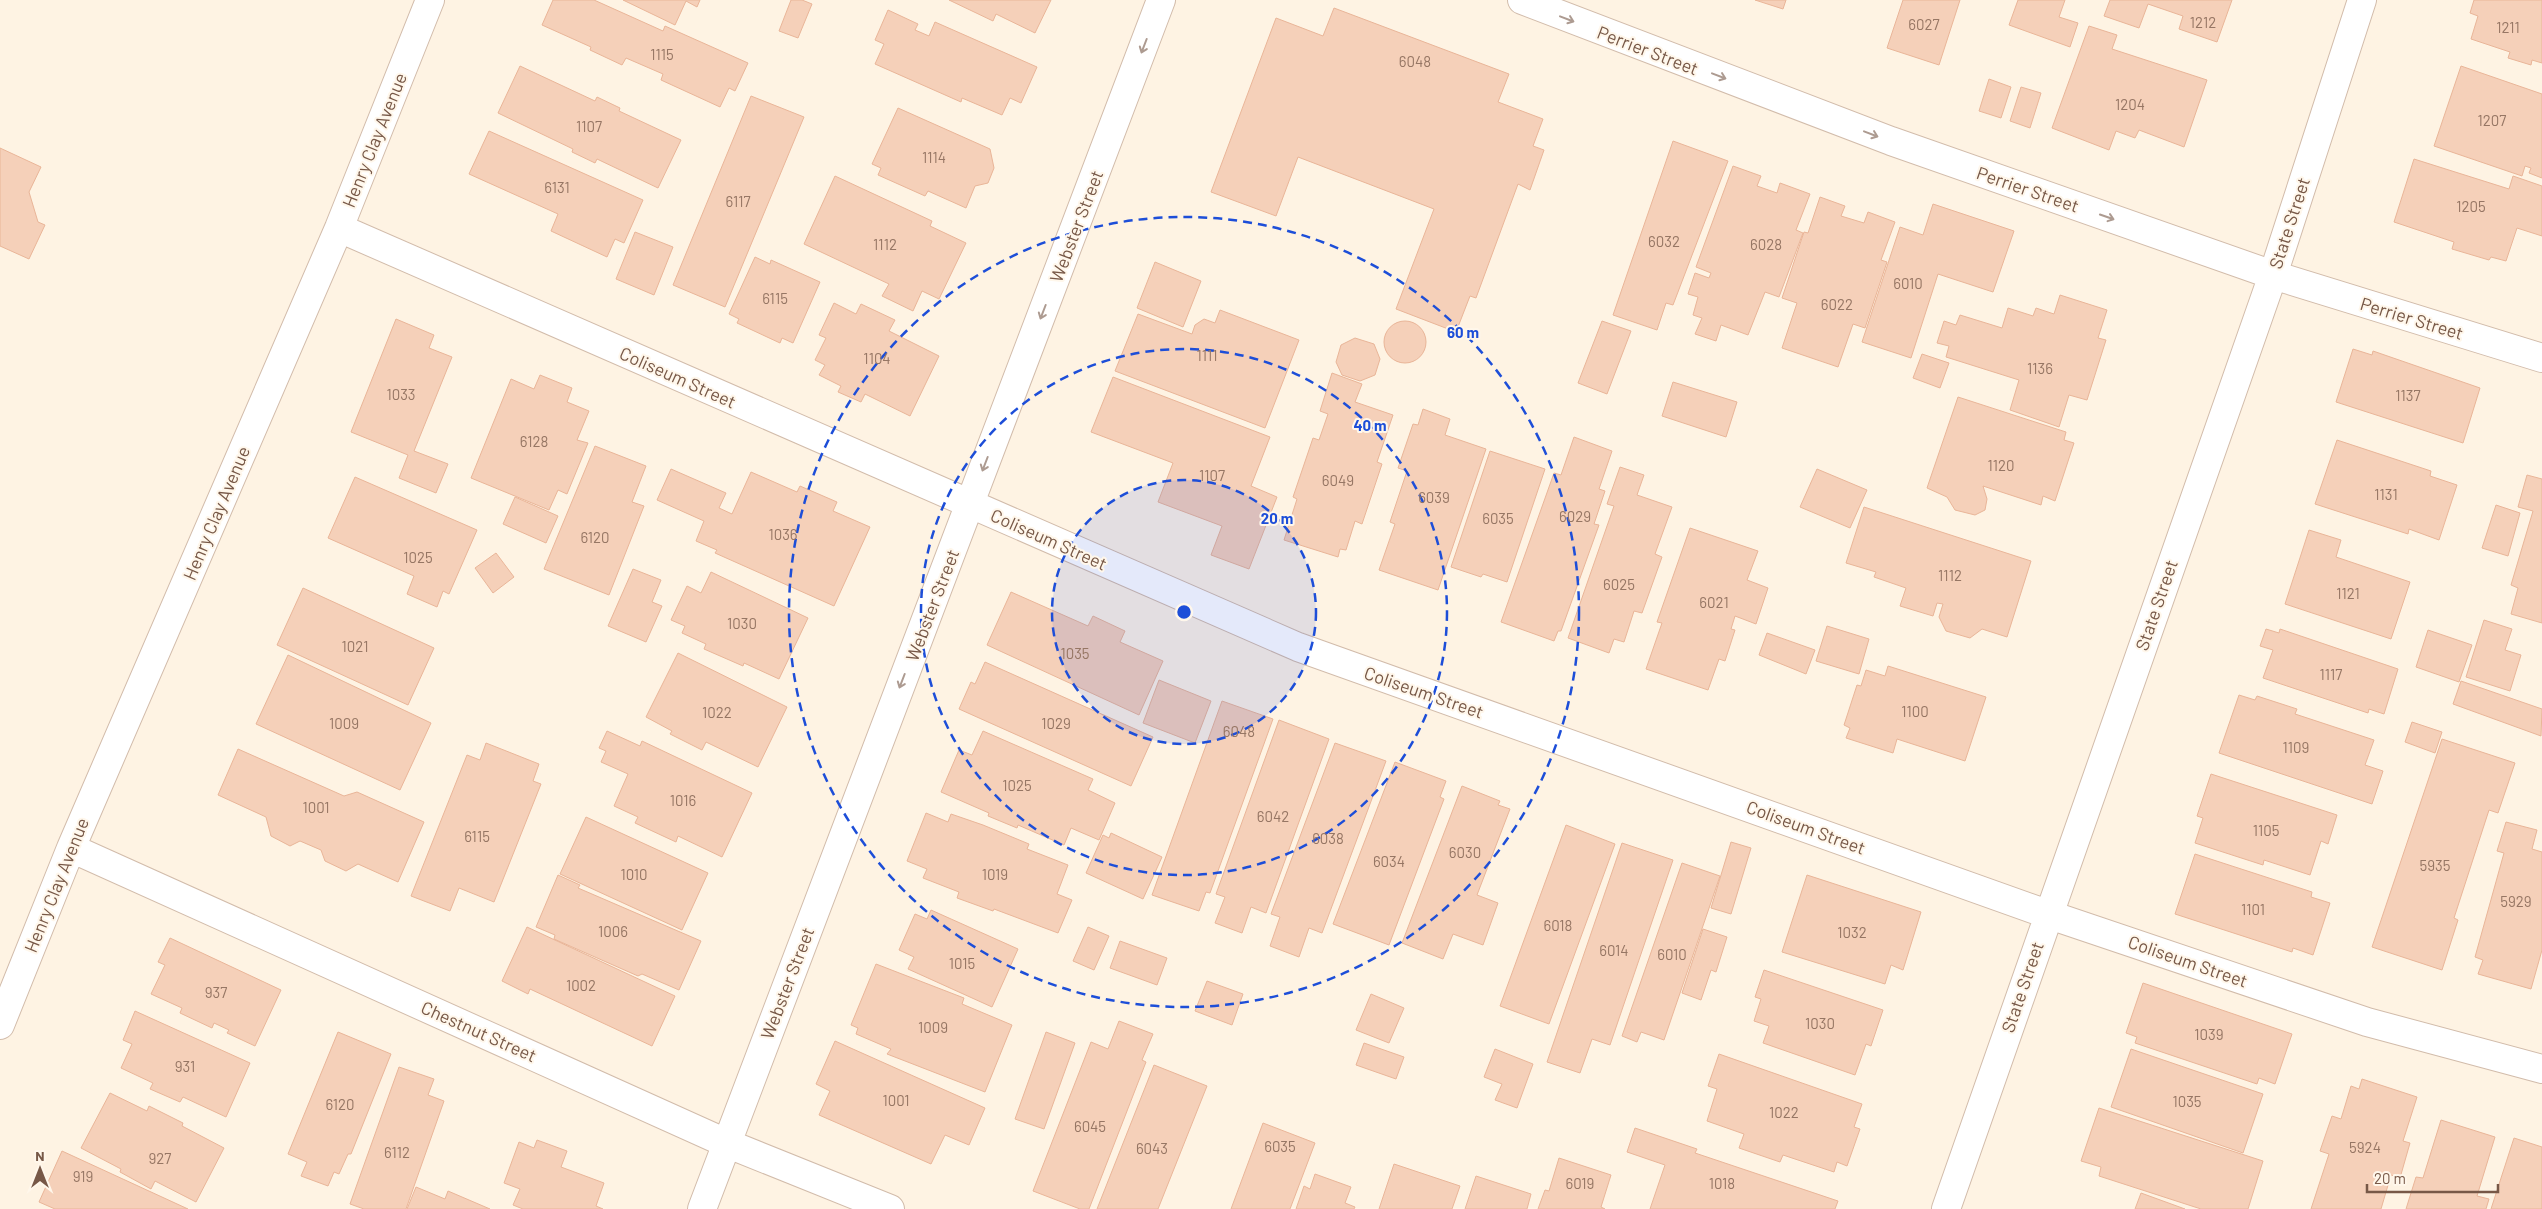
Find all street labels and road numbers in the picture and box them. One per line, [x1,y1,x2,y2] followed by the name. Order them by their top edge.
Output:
[1594,21,1702,79] street label: Perrier Street
[337,69,411,211] street label: Henry Clay Avenue
[1974,161,2082,217] street label: Perrier Street
[1045,167,1107,285] street label: Webster Street
[2264,175,2314,271] street label: State Street
[2358,292,2466,344] street label: Perrier Street
[616,342,740,412] street label: Coliseum Street
[178,443,254,583] street label: Henry Clay Avenue
[987,504,1111,574] street label: Coliseum Street
[901,546,963,664] street label: Webster Street
[2130,557,2182,653] street label: State Street
[1361,661,1487,723] street label: Coliseum Street
[1744,795,1868,859] street label: Coliseum Street
[19,814,93,956] street label: Henry Clay Avenue
[756,924,818,1042] street label: Webster Street
[2125,930,2251,992] street label: Coliseum Street
[1996,939,2048,1035] street label: State Street
[418,996,540,1066] street label: Chestnut Street

